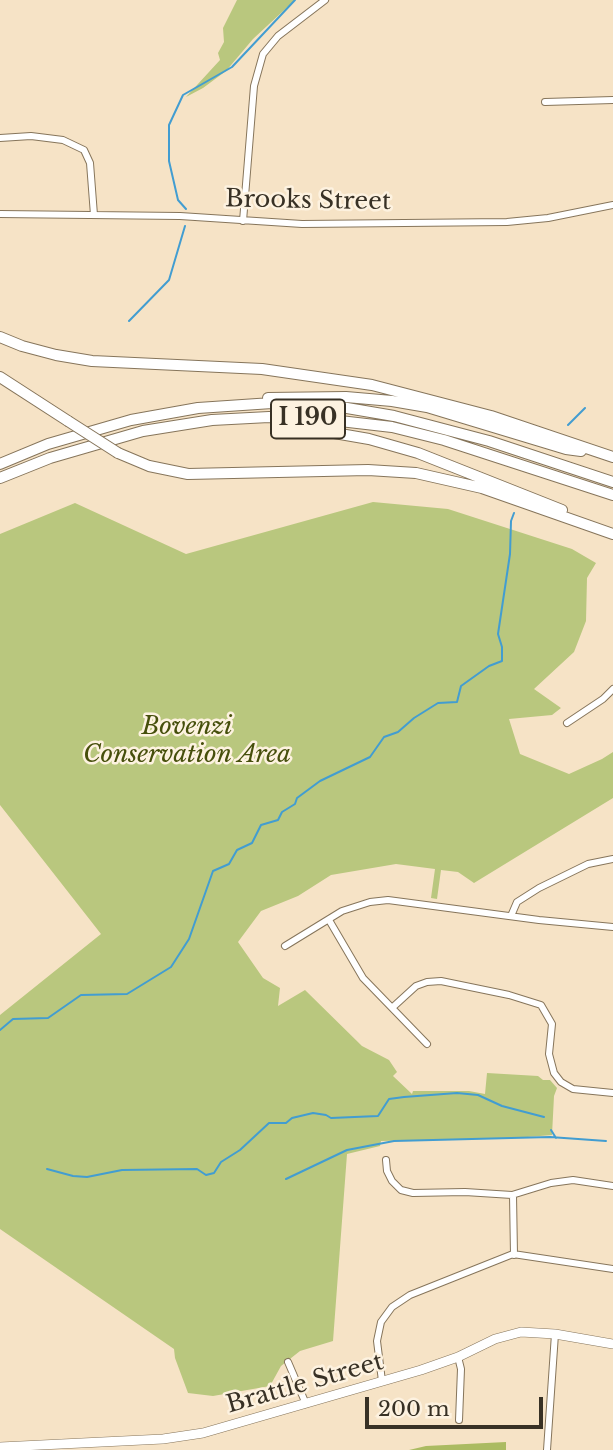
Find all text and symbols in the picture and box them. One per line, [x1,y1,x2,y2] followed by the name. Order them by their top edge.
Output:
[225,185,391,217] street label: Brooks Street
[271,400,345,438] road number: I 190
[83,713,291,769] park label: Bovenzi Conservation Area
[223,1348,387,1420] street label: Brattle Street
[368,1384,546,1428] scale bar
[378,1396,449,1422] text: 200 m

